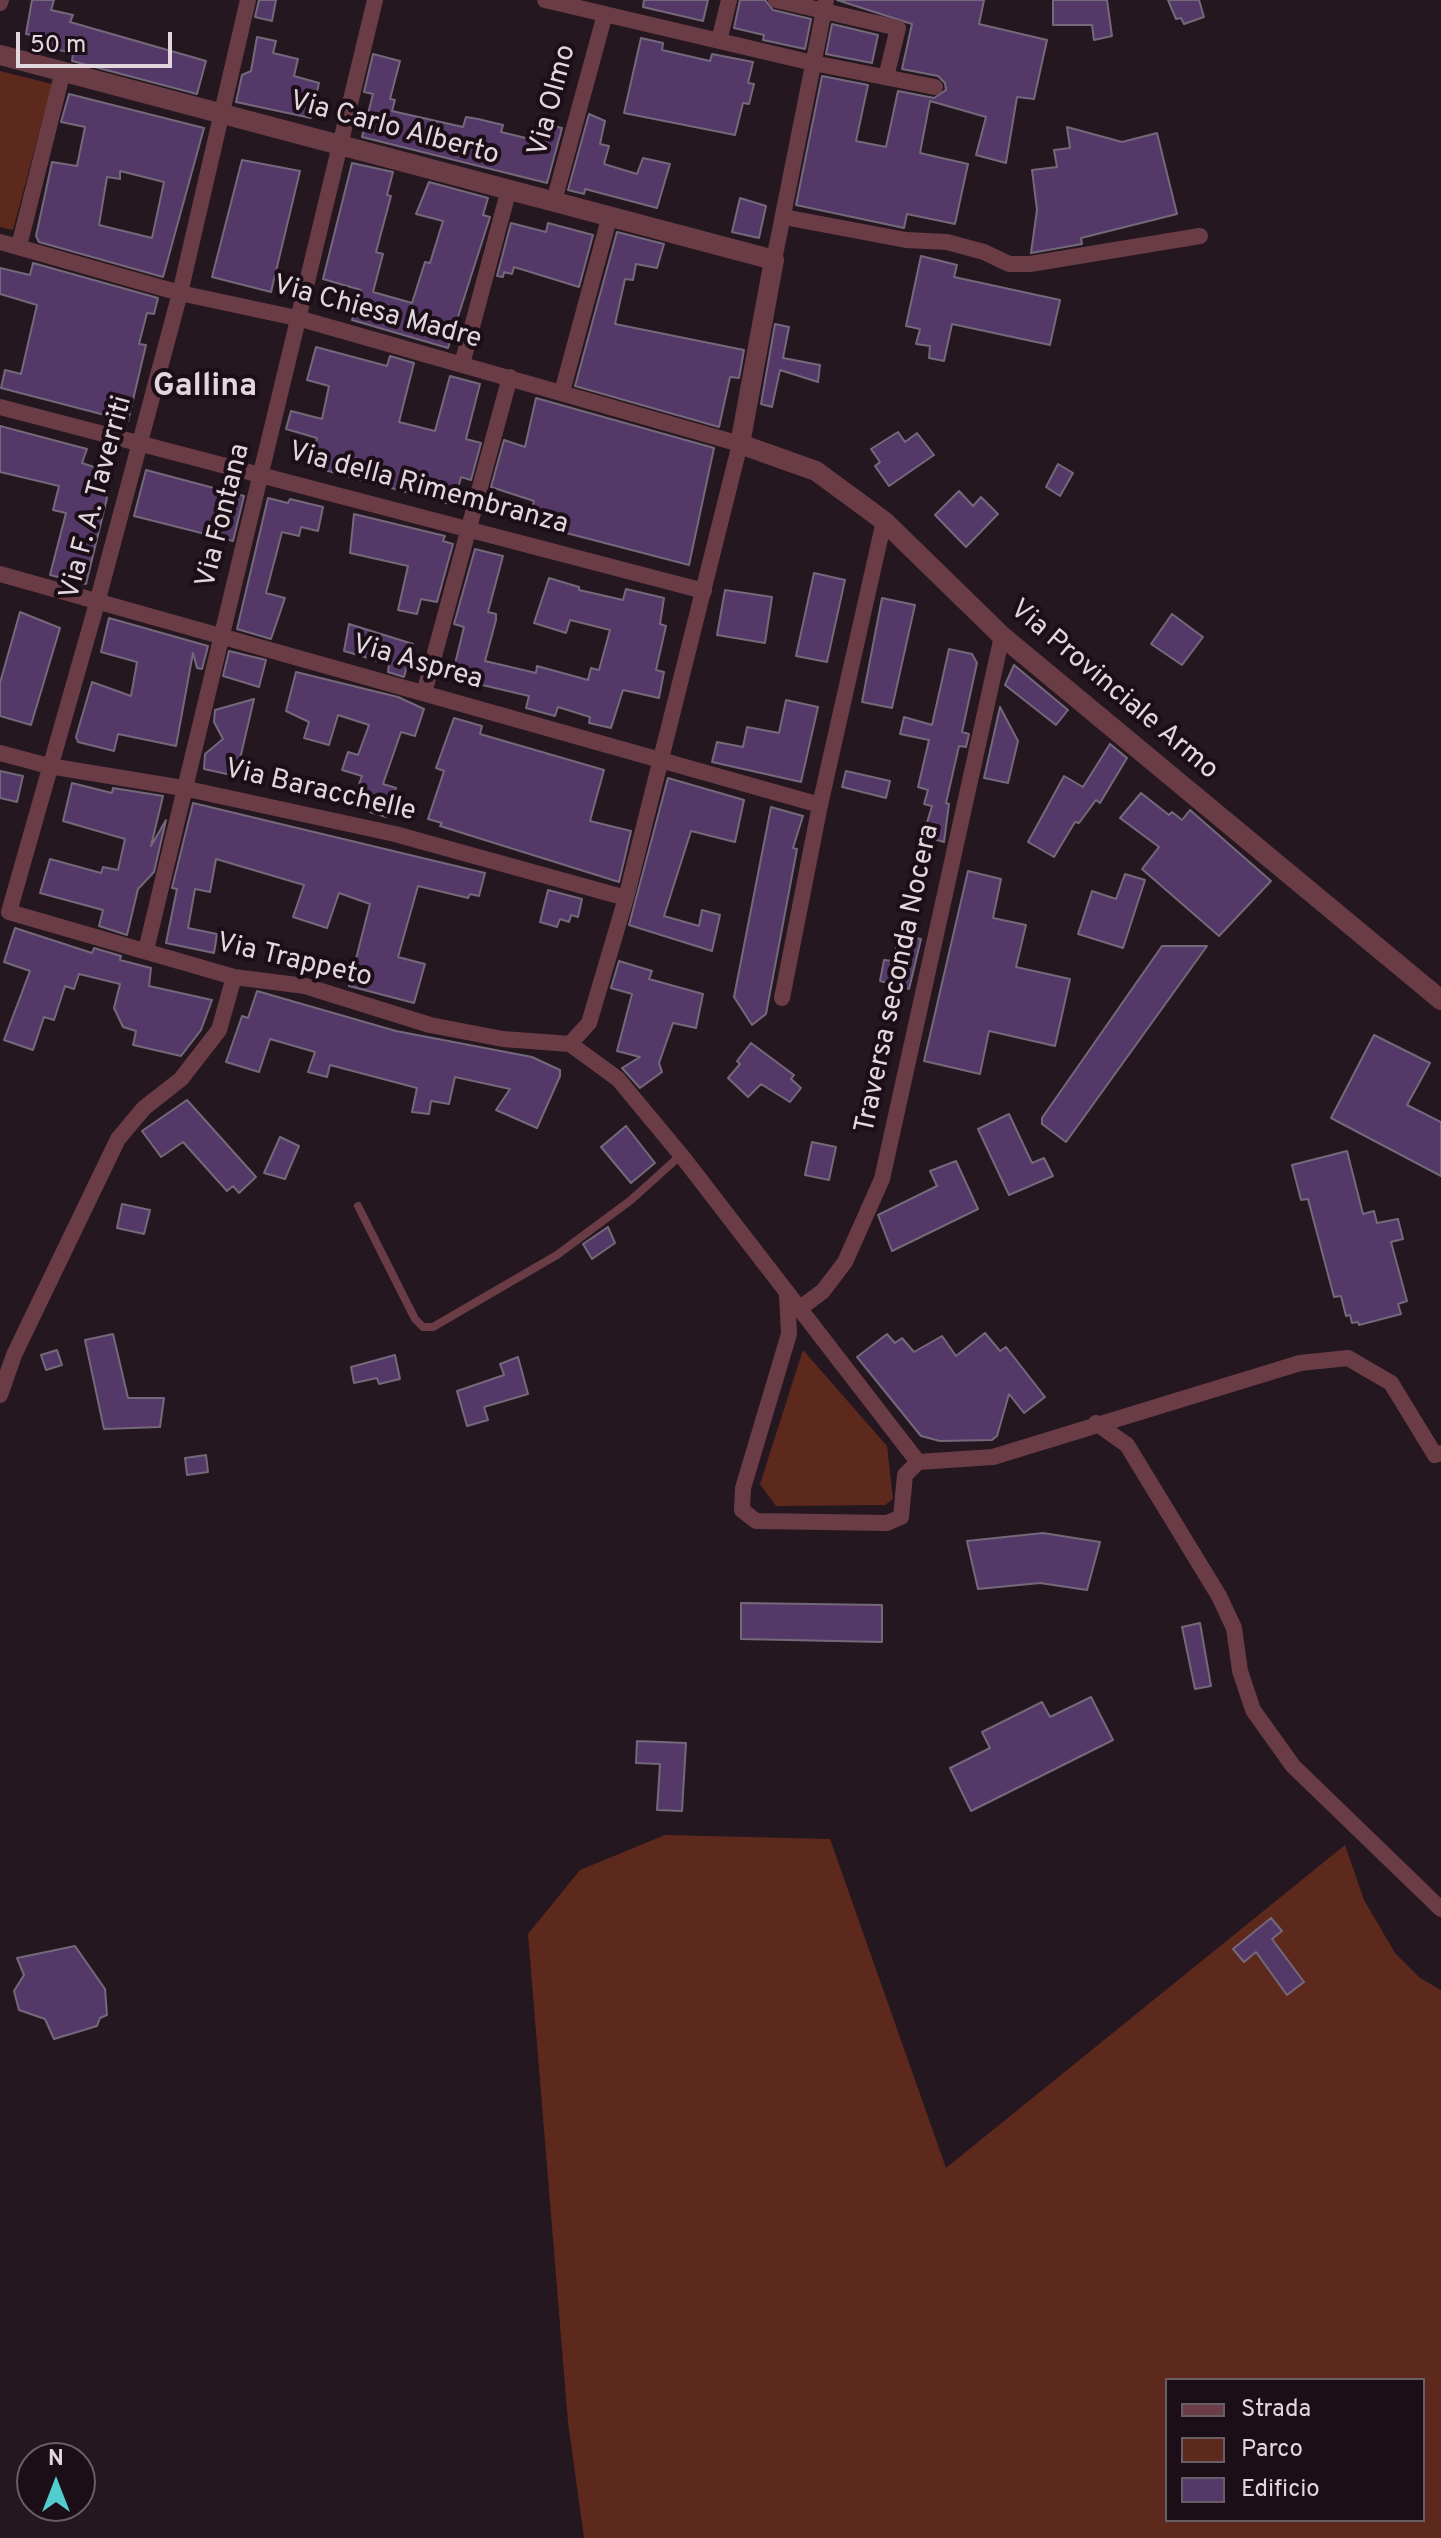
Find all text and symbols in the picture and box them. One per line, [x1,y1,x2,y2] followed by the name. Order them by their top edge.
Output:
[20,16,176,66] scale bar
[30,31,86,61] text: 50 m
[523,41,585,161] street label: Via Olmo
[286,86,502,174] street label: Via Carlo Alberto
[269,270,485,358] street label: Via Chiesa Madre
[153,370,257,408] district label: Gallina
[55,393,141,603] street label: Via F. A. Taverriti
[285,436,571,544] street label: Via della Rimembranza
[191,441,259,591] street label: Via Fontana
[1002,594,1224,788] street label: Via Provinciale Armo
[348,629,486,699] street label: Via Asprea
[221,754,419,830] street label: Via Baracchelle
[850,821,948,1137] street label: Traversa seconda Nocera
[213,928,375,996] street label: Via Trappeto
[1165,2378,1425,2522] legend
[1241,2395,1311,2425] text: Strada
[1241,2435,1303,2465] text: Parco
[16,2442,96,2522] north arrow
[48,2446,64,2473] text: N
[1241,2475,1320,2505] text: Edificio

